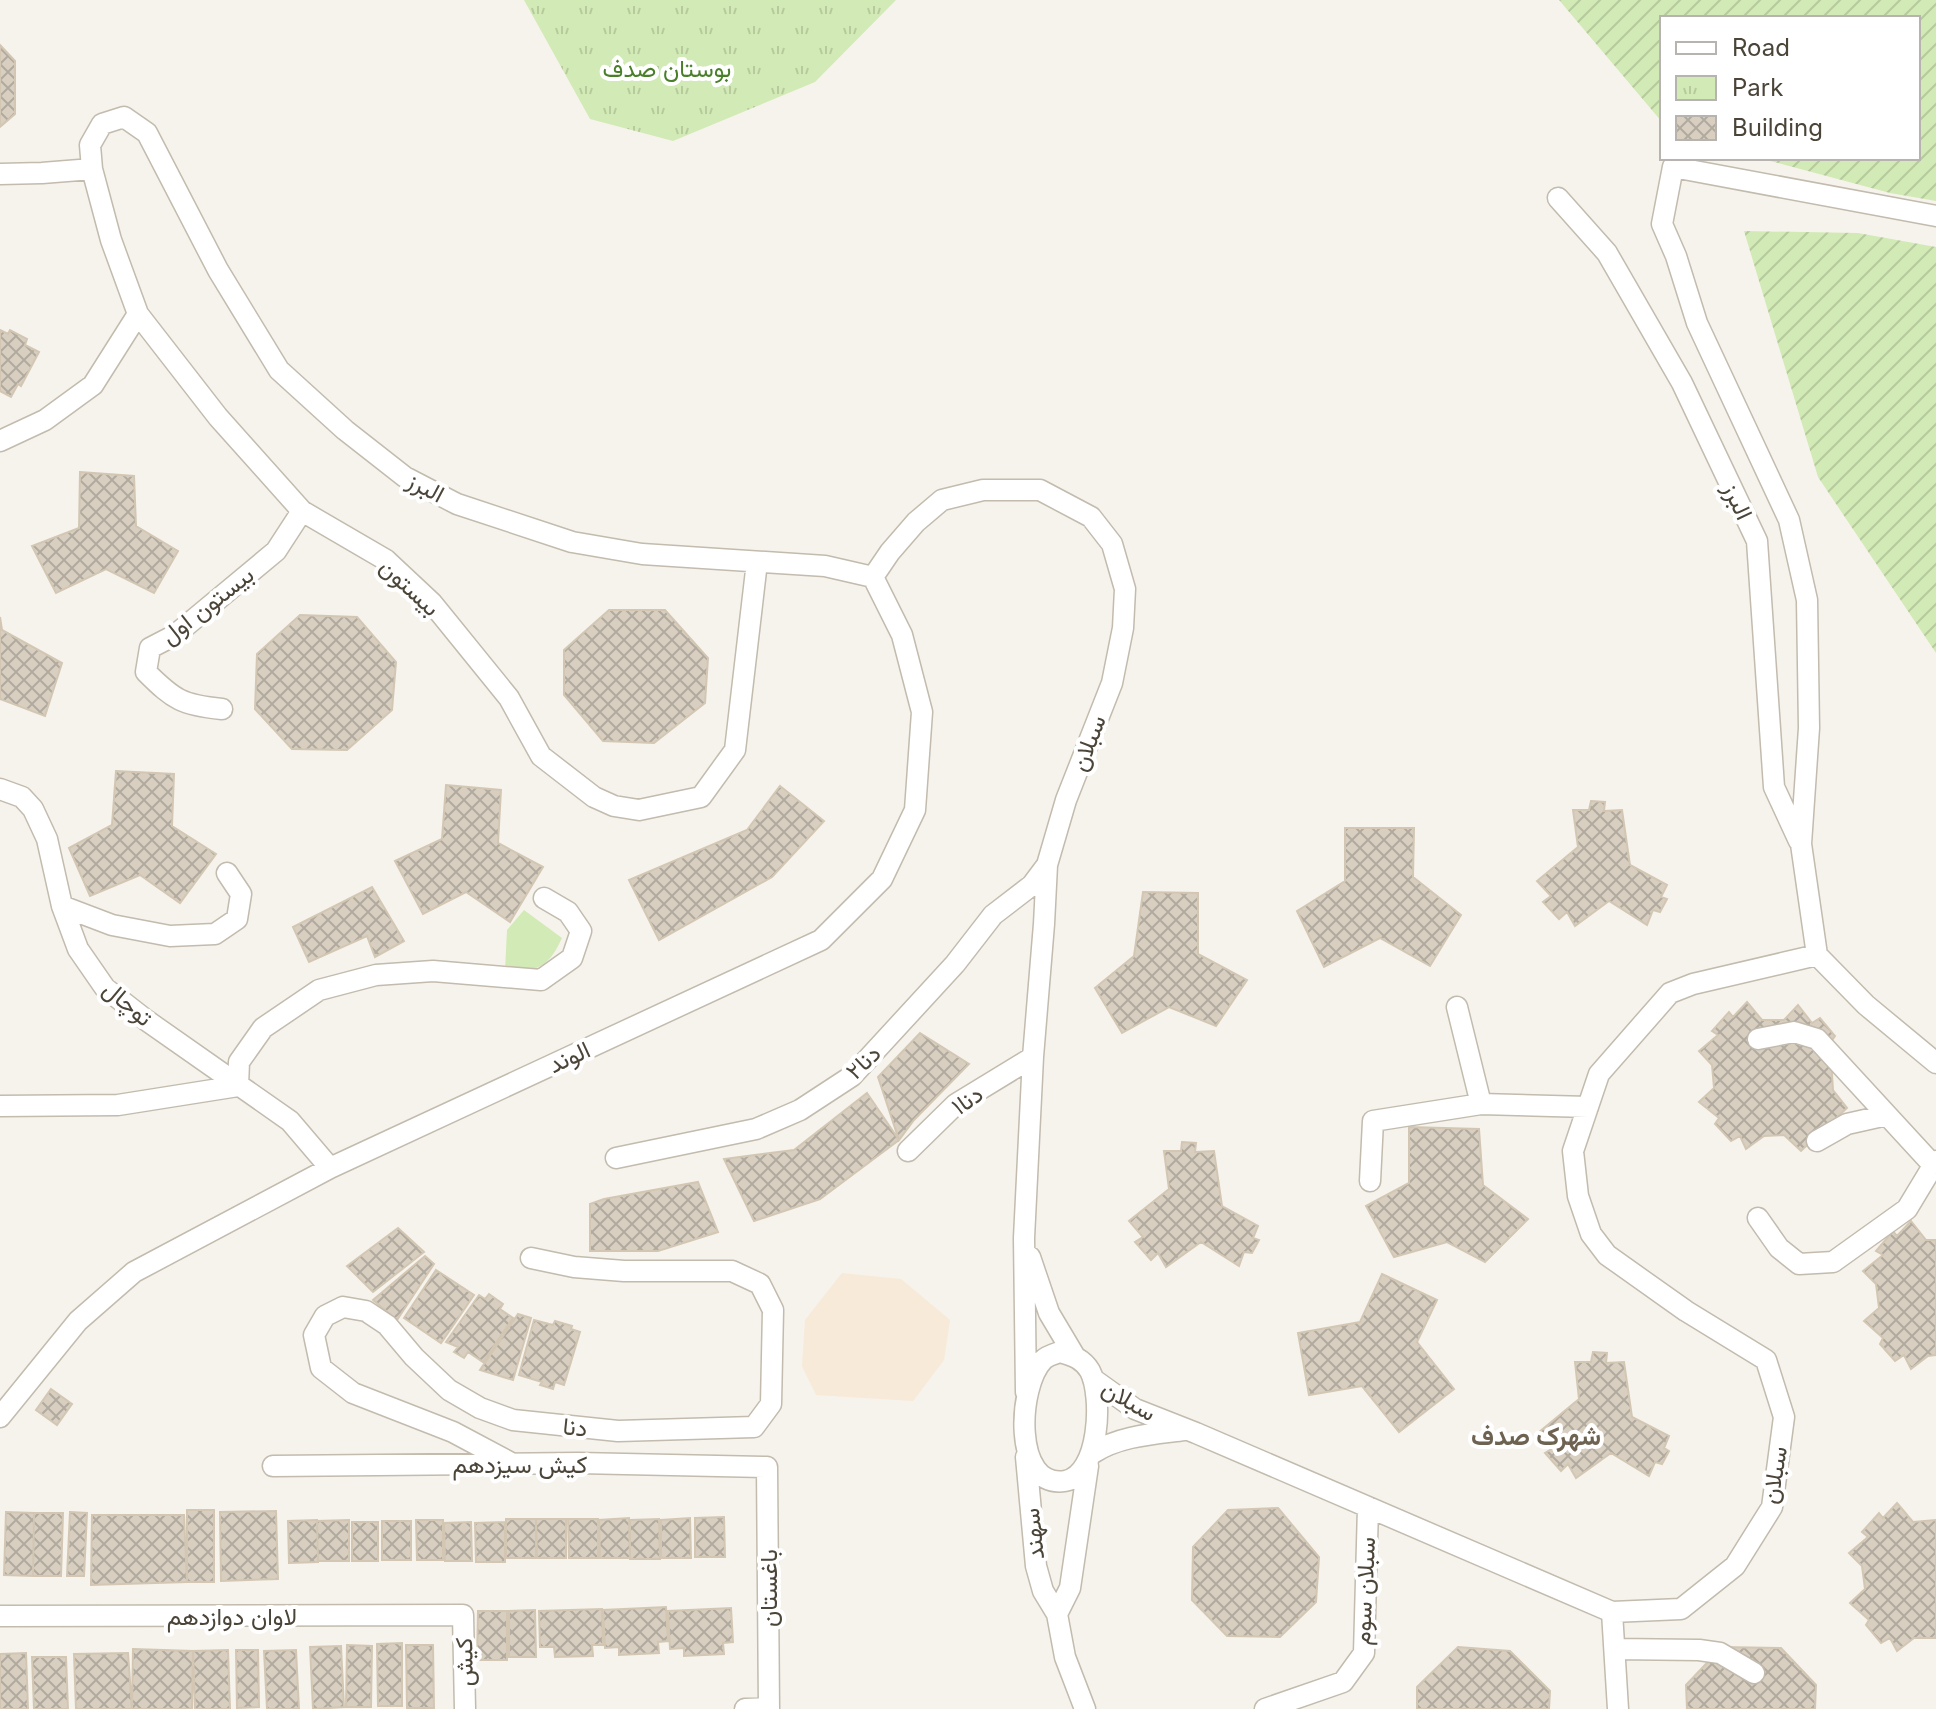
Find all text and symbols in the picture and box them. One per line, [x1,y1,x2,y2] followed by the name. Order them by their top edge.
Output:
[1660,16,1920,160] legend
[1732,33,1790,62] text: Road
[603,54,731,84] park label: بوستان صدف
[1732,73,1783,102] text: Park
[1732,113,1823,142] text: Building
[401,465,450,510] street label: البرز
[1716,477,1759,525] street label: البرز
[373,552,446,623] street label: بیستون
[155,560,260,651] street label: بیستون اول
[1064,711,1112,775] street label: سبلان
[96,974,159,1034] street label: توچال
[543,1035,595,1080] street label: الوند
[840,1039,886,1085] street label: دنا۲
[946,1079,988,1121] street label: دنا۱
[1097,1373,1161,1427] street label: سبلان
[561,1411,589,1443] street label: دنا
[1471,1420,1601,1452] district label: شهرک صدف
[1755,1444,1793,1506] street label: سبلان
[452,1450,588,1481] street label: کیش سیزدهم
[1016,1507,1051,1561] street label: سهند
[1347,1536,1383,1646] street label: سبلان سوم
[754,1549,783,1627] street label: باغستان
[167,1602,297,1633] street label: لاوان دوازدهم
[449,1637,479,1687] street label: کیش

